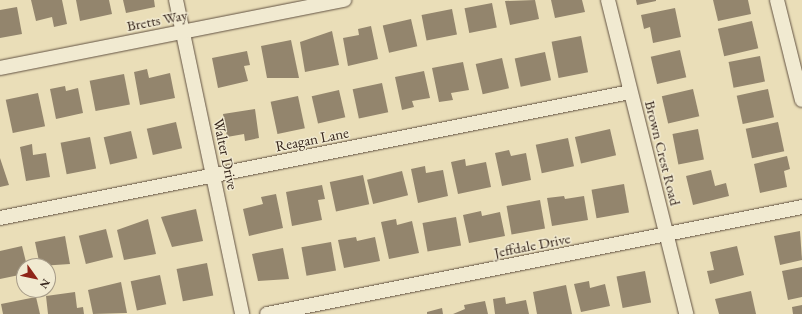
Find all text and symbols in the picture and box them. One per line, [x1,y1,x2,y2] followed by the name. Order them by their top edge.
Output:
[125,5,189,35] street label: Bretts Way
[641,99,685,207] street label: Brown Crest Road
[210,117,242,191] street label: Walter Drive
[274,123,350,155] street label: Reagan Lane
[492,229,572,261] street label: Jeffdale Drive
[16,258,56,298] north arrow
[37,276,54,292] text: N

